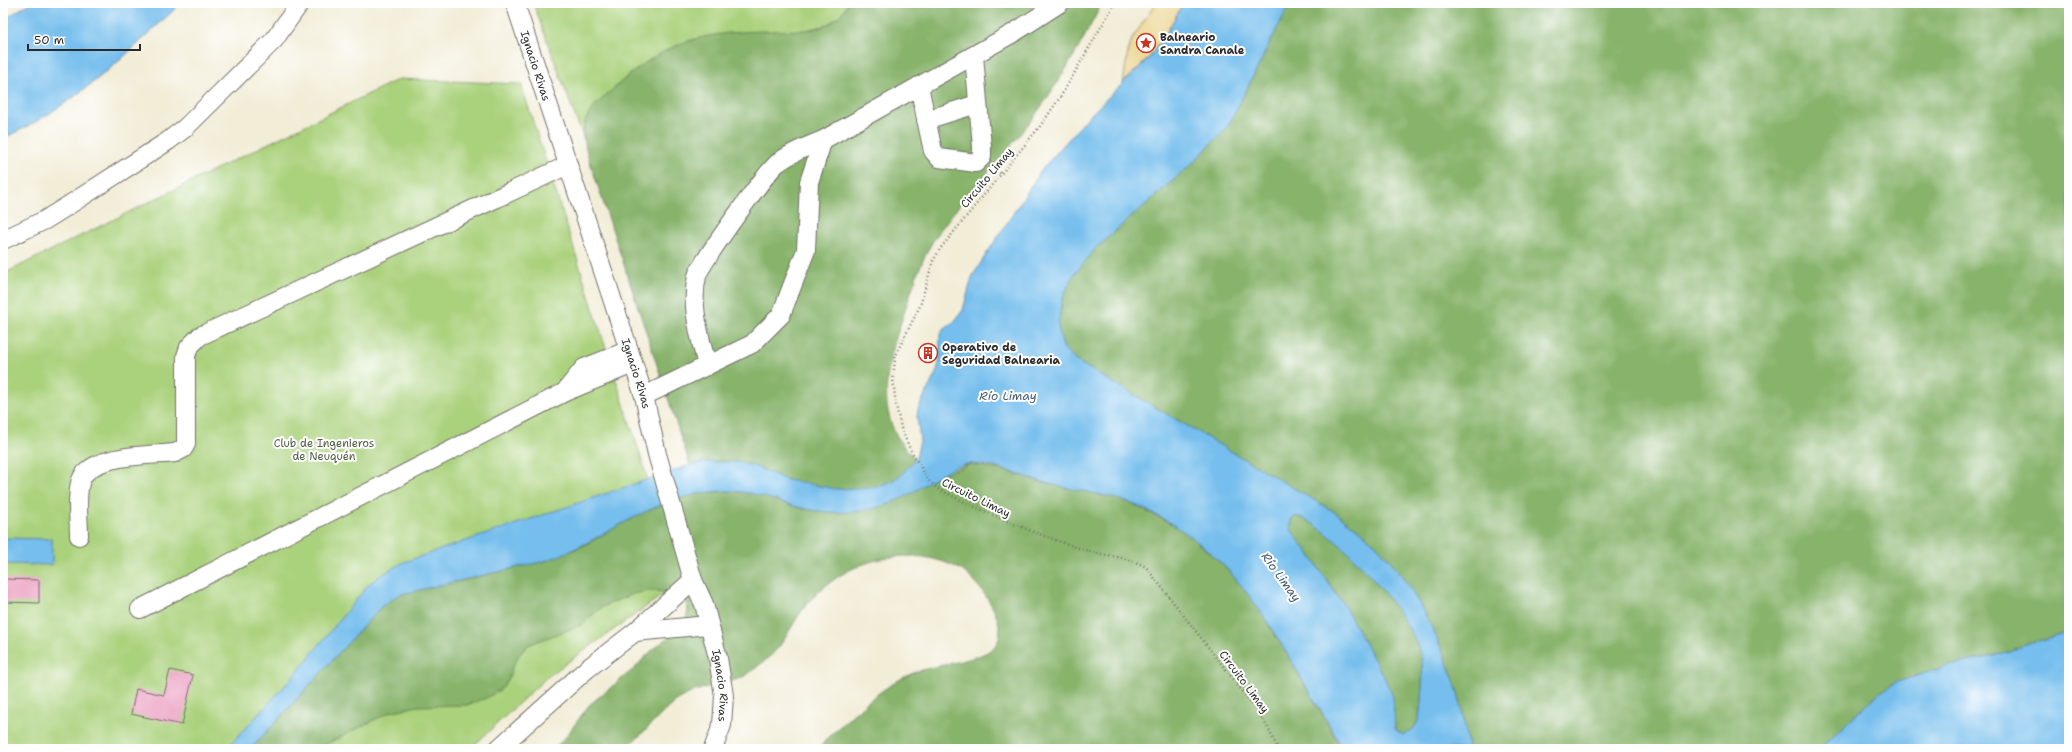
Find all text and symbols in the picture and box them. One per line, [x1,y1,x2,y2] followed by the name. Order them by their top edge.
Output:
[28,26,140,52] scale bar
[517,29,554,103] street label: Ignacio Rivas
[1160,30,1245,58] place label: Balneario Sandra Canale
[34,32,64,48] text: 50 m
[1135,32,1157,54] place icon: Balneario Sandra Canale
[957,145,1017,211] street label: Circuito Limay
[618,337,654,410] street label: Ignacio Rivas
[942,340,1061,368] place label: Operativo de Seguridad Balnearia
[917,342,939,364] building icon: Operativo de Seguridad Balnearia
[979,388,1037,404] water label: Río Limay
[274,436,374,464] park label: Club de Ingenieros de Neuquén
[939,475,1013,521] street label: Circuito Limay
[1258,549,1304,605] water label: Río Limay
[709,648,732,722] street label: Ignacio Rivas
[1216,648,1272,716] street label: Circuito Limay

